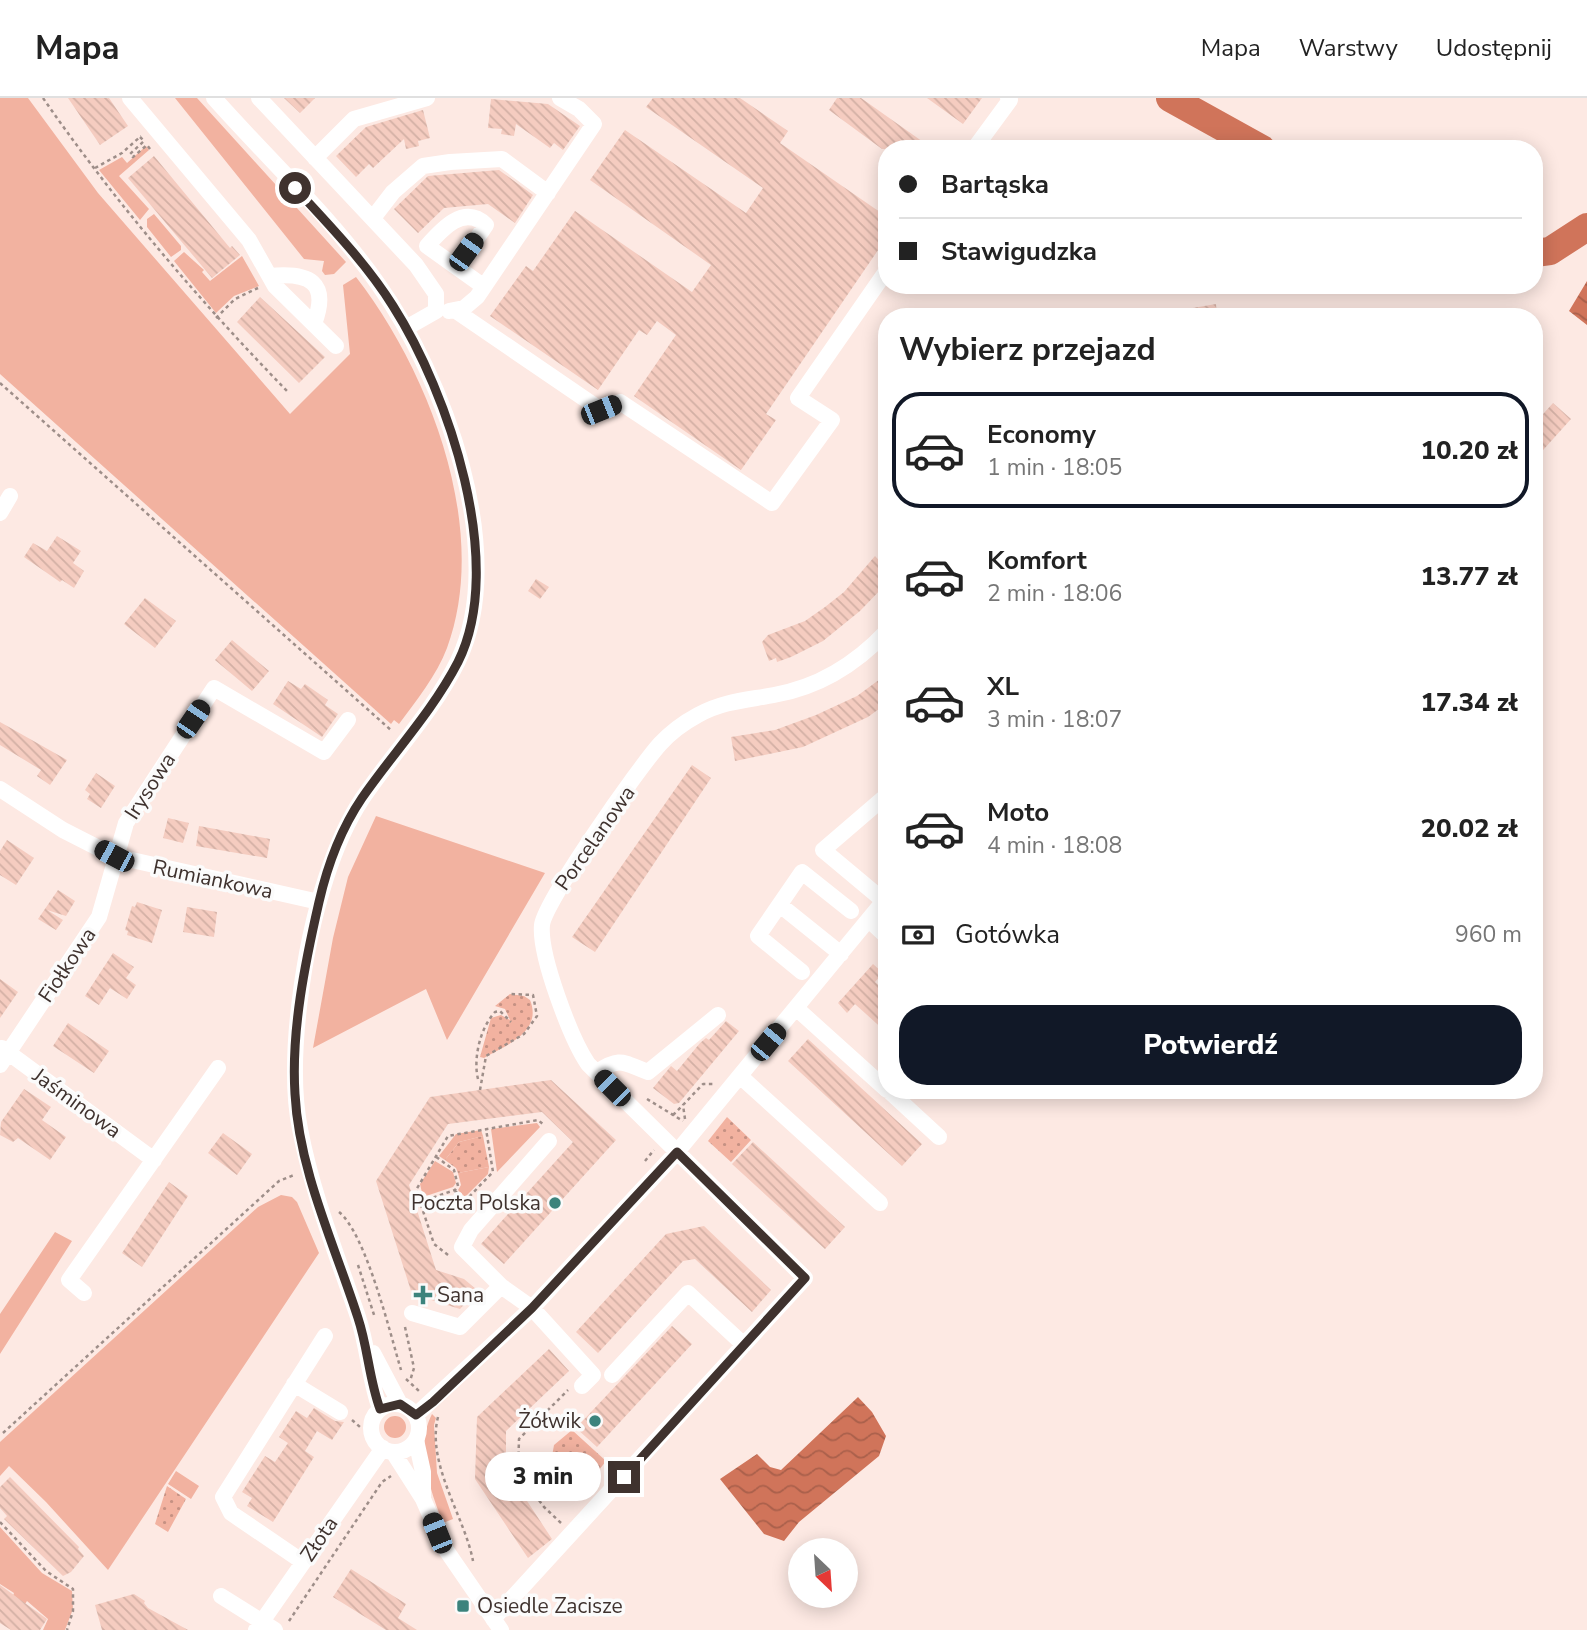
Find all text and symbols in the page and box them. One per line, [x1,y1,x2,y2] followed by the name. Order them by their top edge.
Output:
[35,26,120,71] text: Mapa
[1201,32,1261,64] text: Mapa
[1299,32,1398,64] text: Warstwy
[1436,32,1552,64] text: Udostępnij
[941,167,1049,202] text: Bartąska
[279,172,311,204] route start
[446,229,487,275] car
[941,234,1097,269] text: Stawigudzka
[899,328,1156,371] text: Wybierz przejazd
[578,392,625,428] car
[987,417,1096,452] text: Economy
[903,419,966,482] icon: car
[1420,433,1518,468] text: 10.20 zł
[987,452,1122,483] text: 1 min · 18:05
[987,543,1087,578] text: Komfort
[903,545,966,608] icon: car
[1420,559,1518,594] text: 13.77 zł
[987,578,1122,609] text: 2 min · 18:06
[987,669,1019,704] text: XL
[903,671,966,734] icon: car
[1420,685,1518,720] text: 17.34 zł
[173,696,214,742] car
[987,704,1122,735] text: 3 min · 18:07
[118,747,182,825] street label: Irysowa
[549,780,641,896] street label: Porcelanowa
[987,795,1049,830] text: Moto
[903,797,966,860] icon: car
[1420,811,1518,846] text: 20.02 zł
[987,830,1122,861] text: 4 min · 18:08
[91,837,138,875] car
[150,853,276,905] street label: Rumiankowa
[899,916,937,954] icon: cash
[955,917,1060,952] text: Gotówka
[1455,919,1522,950] text: 960 m
[32,922,102,1008] street label: Fiołkowa
[899,1005,1522,1085] button: Potwierdź
[747,1019,790,1065] car
[26,1061,127,1145] street label: Jaśminowa
[590,1066,635,1110] car
[411,1189,541,1217] place label: Poczta Polska
[547,1195,563,1211] marker: Poczta Polska
[437,1281,484,1309] place label: Sana
[415,1287,431,1303] marker: Sana
[518,1407,581,1435] place label: Żółwik
[587,1413,603,1429] marker: Żółwik
[484,1452,600,1502] callout: 3 min
[513,1461,573,1492] text: 3 min
[608,1461,640,1493] route end
[420,1510,455,1556] car
[294,1511,344,1567] street label: Złota
[788,1538,858,1608] north arrow
[788,1538,858,1608] map controls
[477,1592,623,1620] place label: Osiedle Zacisze
[455,1598,471,1614] marker: Osiedle Zacisze

